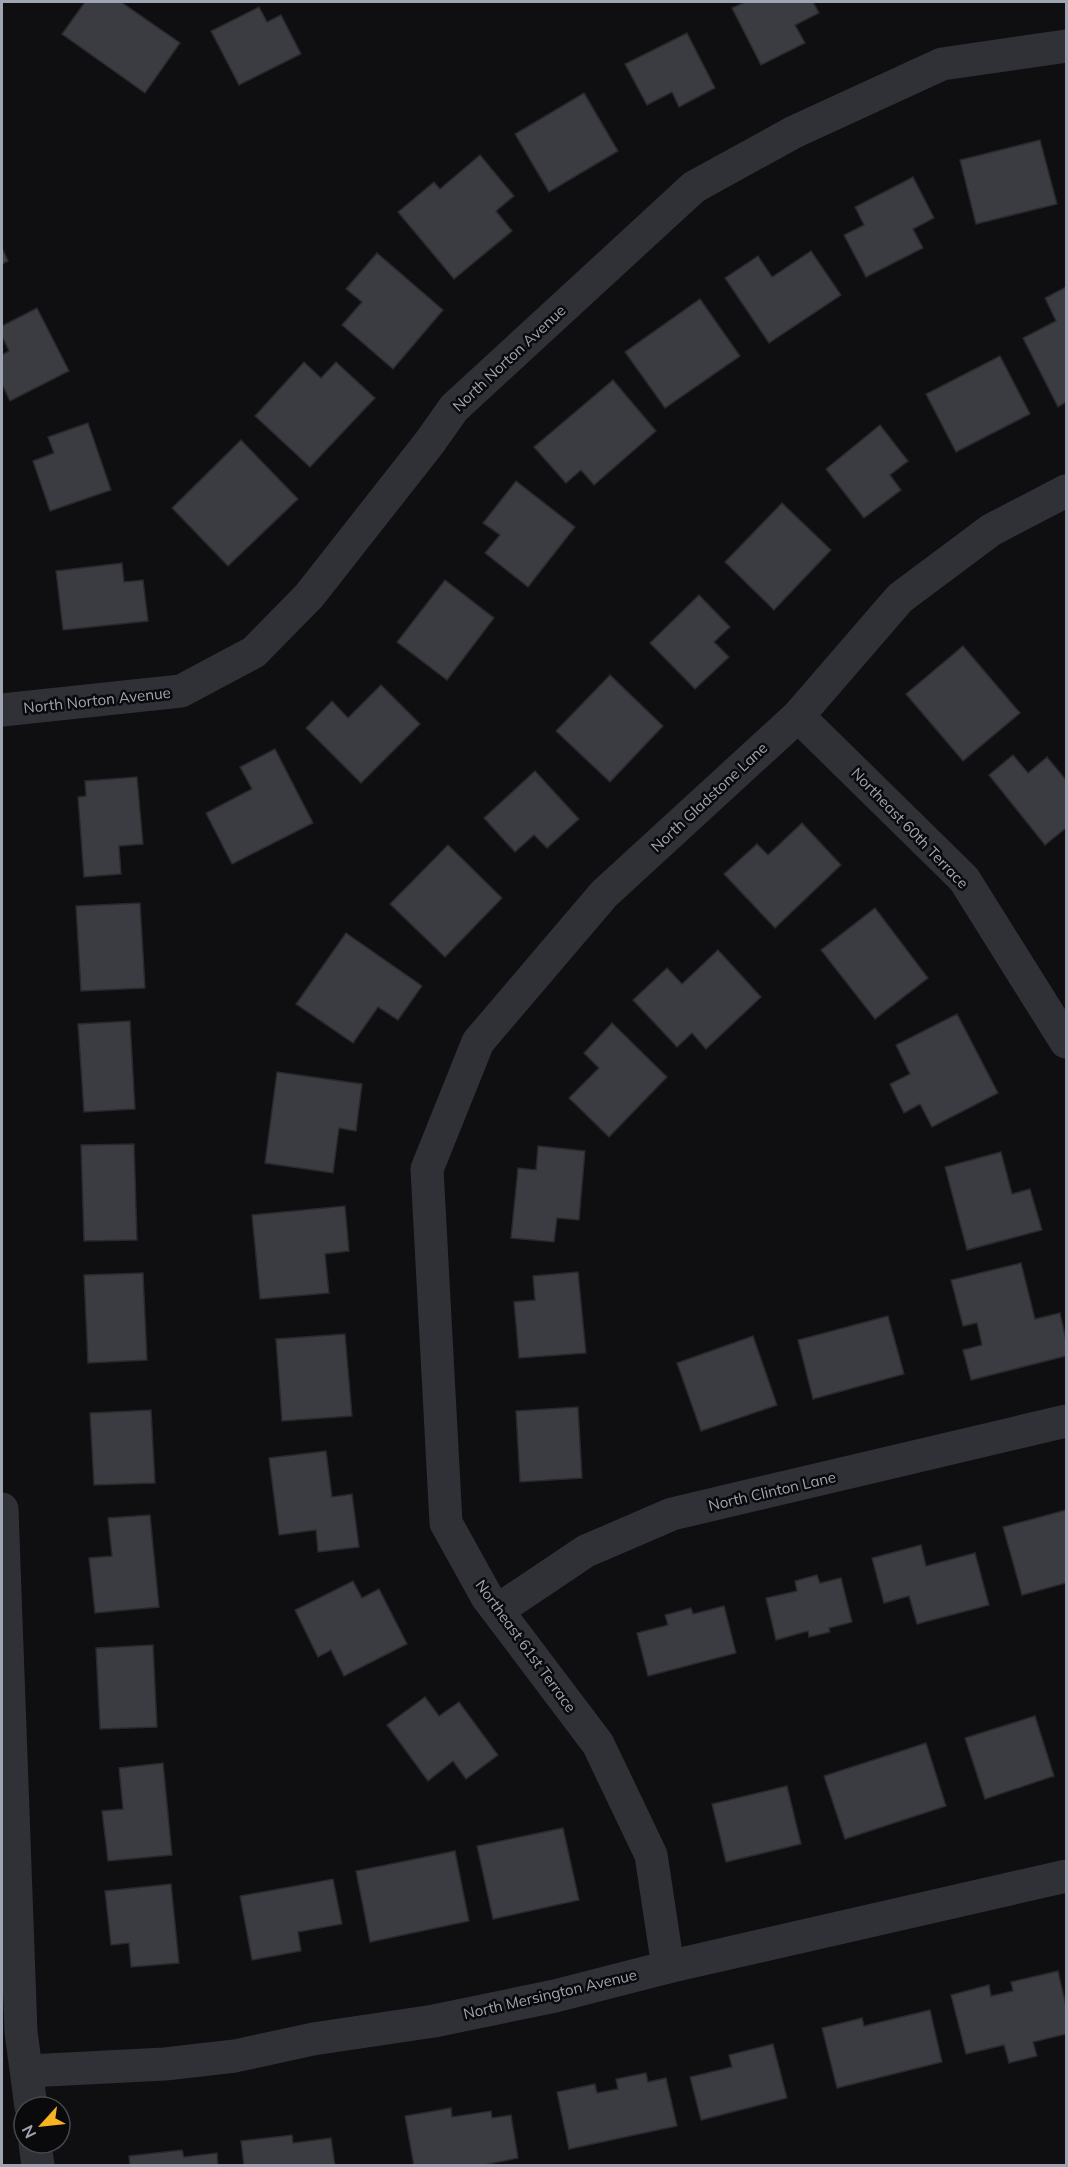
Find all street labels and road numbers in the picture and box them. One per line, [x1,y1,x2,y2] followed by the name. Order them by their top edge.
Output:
[448,301,570,415] street label: North Norton Avenue
[22,683,172,717] street label: North Norton Avenue
[647,738,771,856] street label: North Gladstone Lane
[847,764,973,892] street label: Northeast 60th Terrace
[706,1467,838,1515] street label: North Clinton Lane
[472,1576,580,1716] street label: Northeast 61st Terrace
[461,1965,639,2023] street label: North Mersington Avenue

